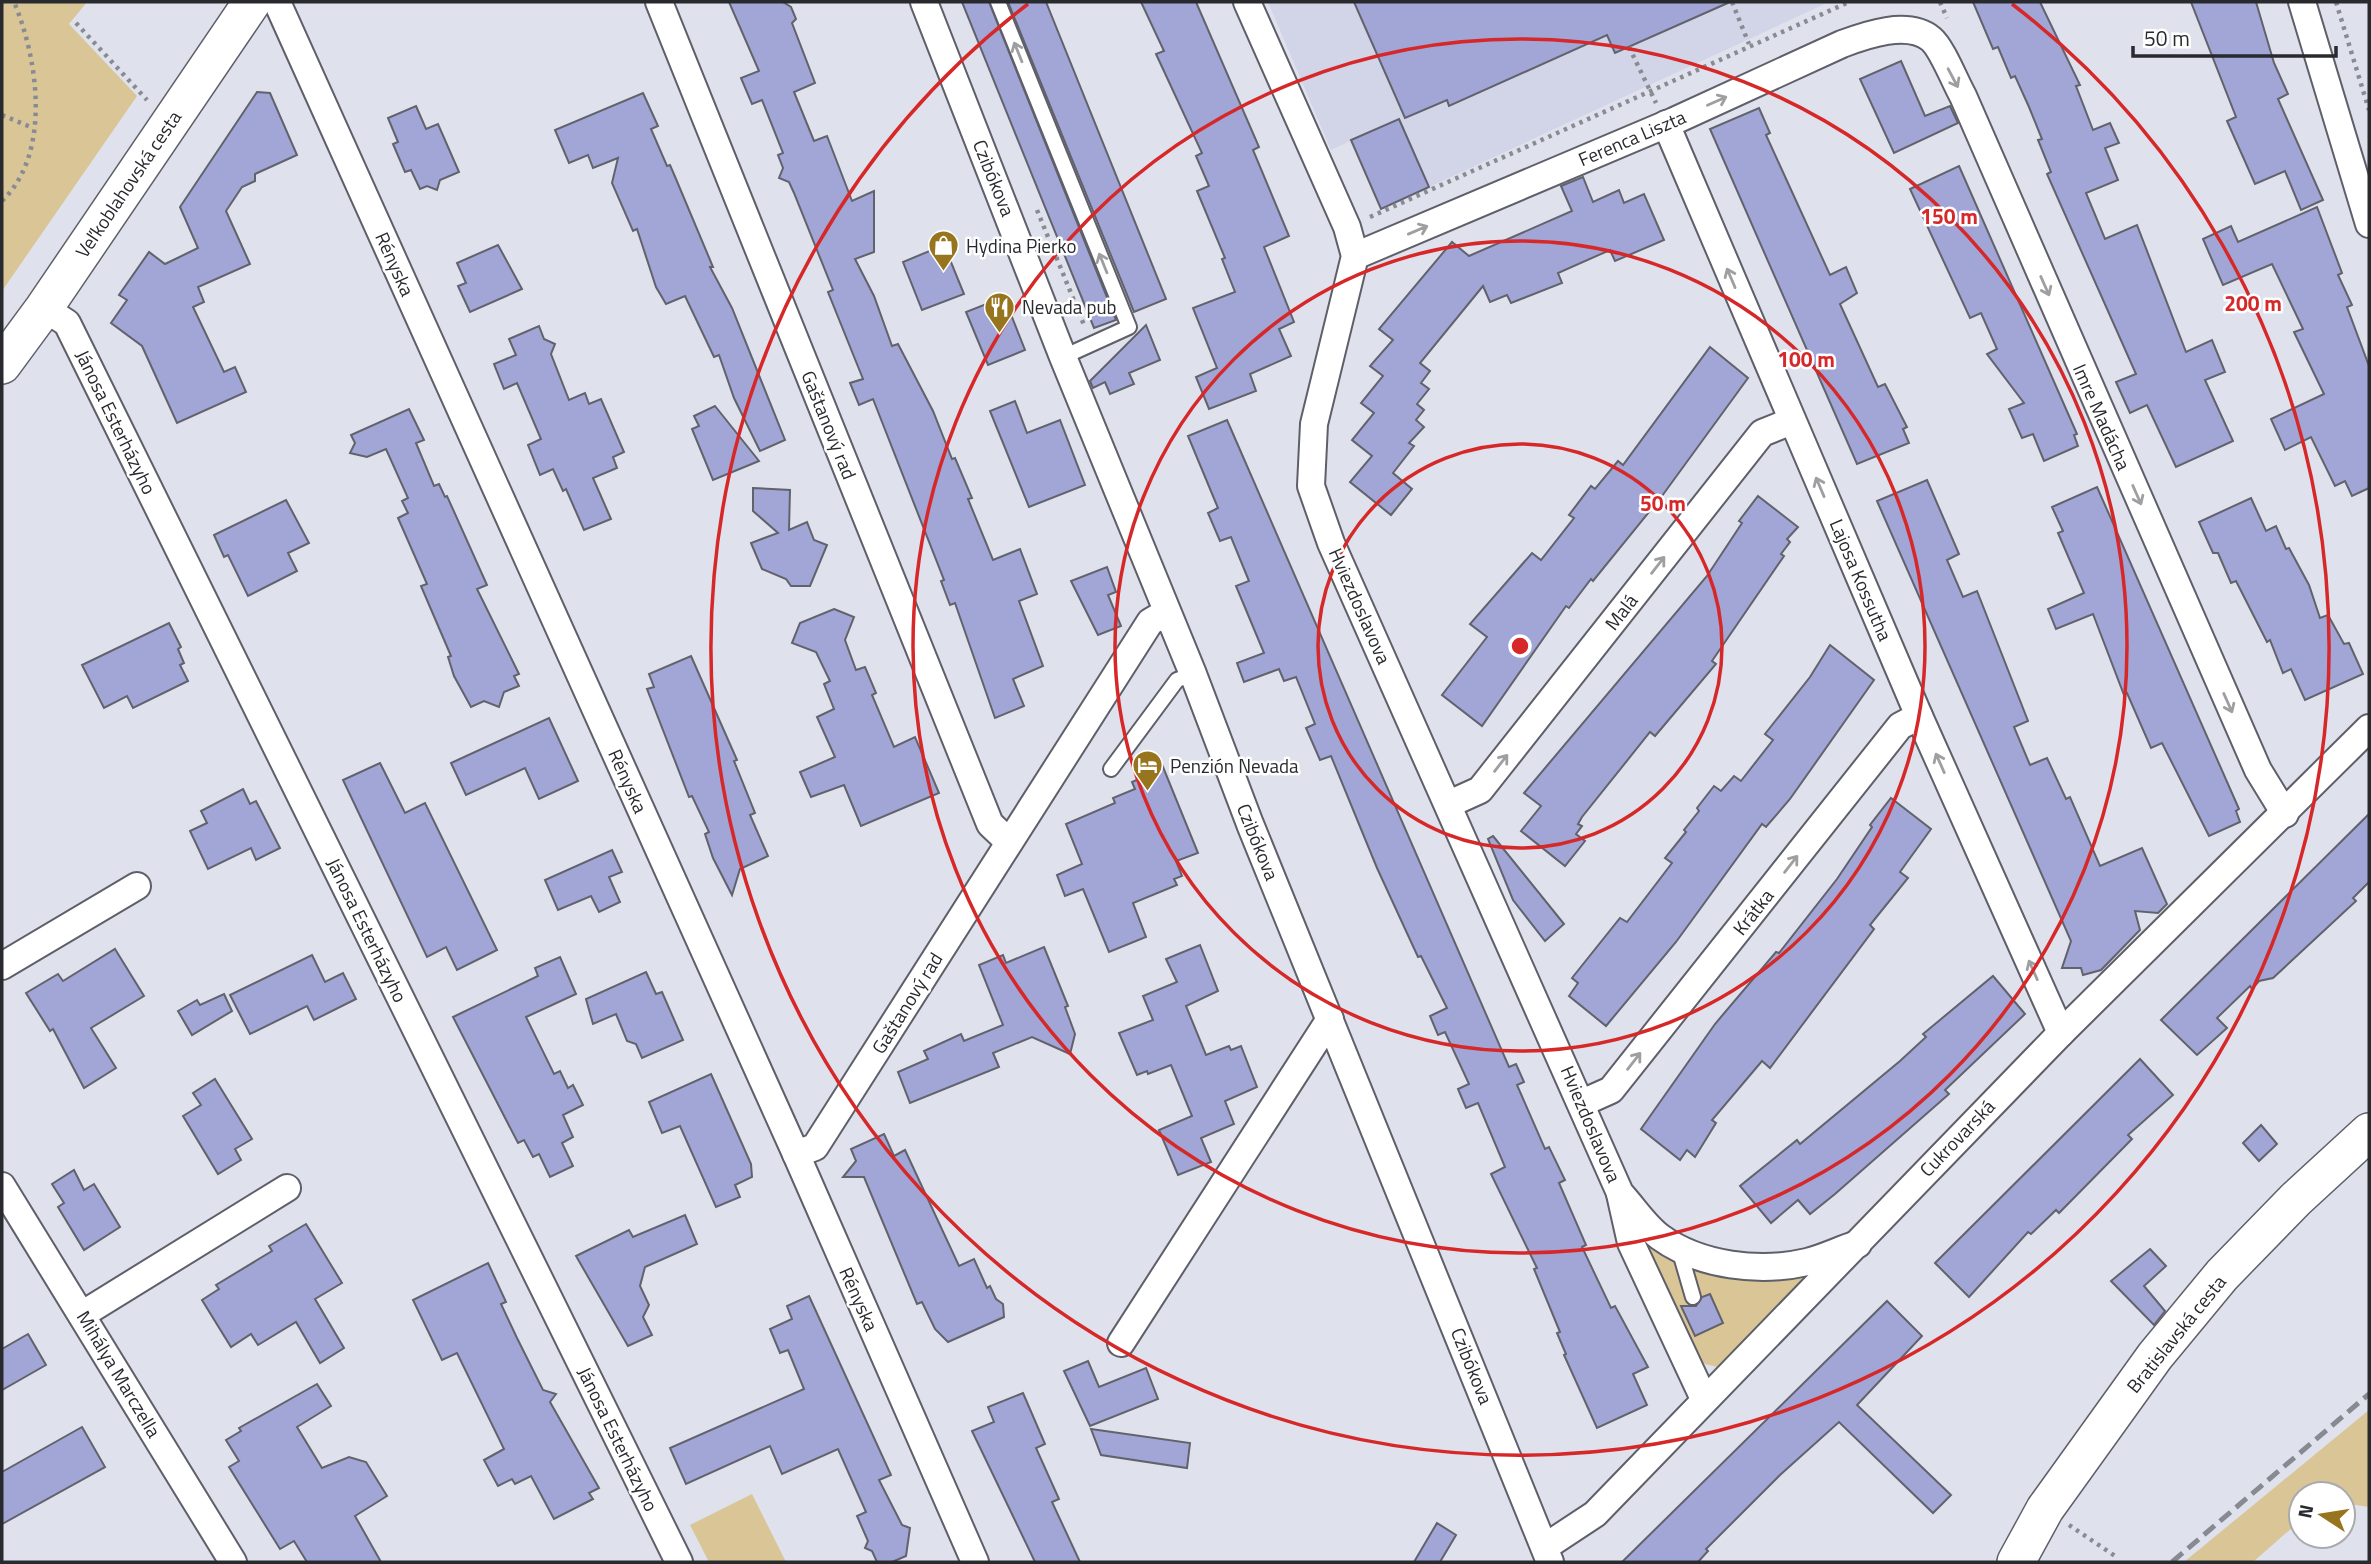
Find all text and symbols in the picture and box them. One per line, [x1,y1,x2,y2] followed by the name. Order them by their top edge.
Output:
[2133,14,2336,58] scale bar
[2144,22,2190,54] text: 50 m
[1010,42,1023,63] one-way arrow
[1946,68,1960,88] one-way arrow
[1706,94,1727,107] one-way arrow
[1574,102,1691,173] street label: Ferenca Liszta
[67,104,188,263] street label: Veľkoblahovská cesta
[966,135,1023,221] street label: Czibókova
[1920,200,1978,232] text: 150 m
[1407,222,1428,235] one-way arrow
[368,227,423,301] street label: Rényska
[926,229,960,273] shop icon: Hydina Pierko
[966,231,1076,260] place label: Hydina Pierko
[1096,252,1109,274] one-way arrow
[1724,267,1737,289] one-way arrow
[2039,275,2052,297] one-way arrow
[2224,287,2282,319] text: 200 m
[982,290,1016,334] restaurant icon: Nevada pub
[1022,292,1117,321] place label: Nevada pub
[1777,343,1835,375] text: 100 m
[69,345,164,499] street label: Jánosa Esterházyho
[2066,359,2139,475] street label: Imre Madácha
[794,366,864,484] street label: Gaštanový rad
[1813,477,1826,498] one-way arrow
[2131,483,2144,505] one-way arrow
[1640,487,1686,519] text: 50 m
[1823,514,1900,646] street label: Lajosa Kossutha
[1322,543,1399,669] street label: Hviezdoslavova
[1650,557,1665,575] one-way arrow
[1597,587,1644,636] street label: Malá
[1508,634,1532,658] centre of rings
[2222,692,2235,713] one-way arrow
[601,744,656,818] street label: Rényska
[1130,749,1164,793] hotel icon: Penzión Nevada
[1170,751,1299,780] place label: Penzión Nevada
[1933,753,1946,774] one-way arrow
[1494,754,1509,773] one-way arrow
[1230,799,1287,885] street label: Czibókova
[320,853,415,1007] street label: Jánosa Esterházyho
[1783,855,1798,874] one-way arrow
[1725,882,1780,941] street label: Krátka
[864,946,949,1059] street label: Gaštanový rad
[2026,960,2039,982] one-way arrow
[1626,1053,1641,1071] one-way arrow
[1554,1061,1629,1187] street label: Hviezdoslavova
[1912,1092,2001,1183] street label: Cukrovarská
[832,1262,887,1336] street label: Rényska
[2119,1268,2233,1399] street label: Bratislavská cesta
[70,1305,169,1443] street label: Mihálya Marczella
[1444,1323,1501,1409] street label: Czibókova
[571,1362,666,1516] street label: Jánosa Esterházyho
[2287,1480,2357,1550] north arrow
[2289,1502,2320,1521] text: N

